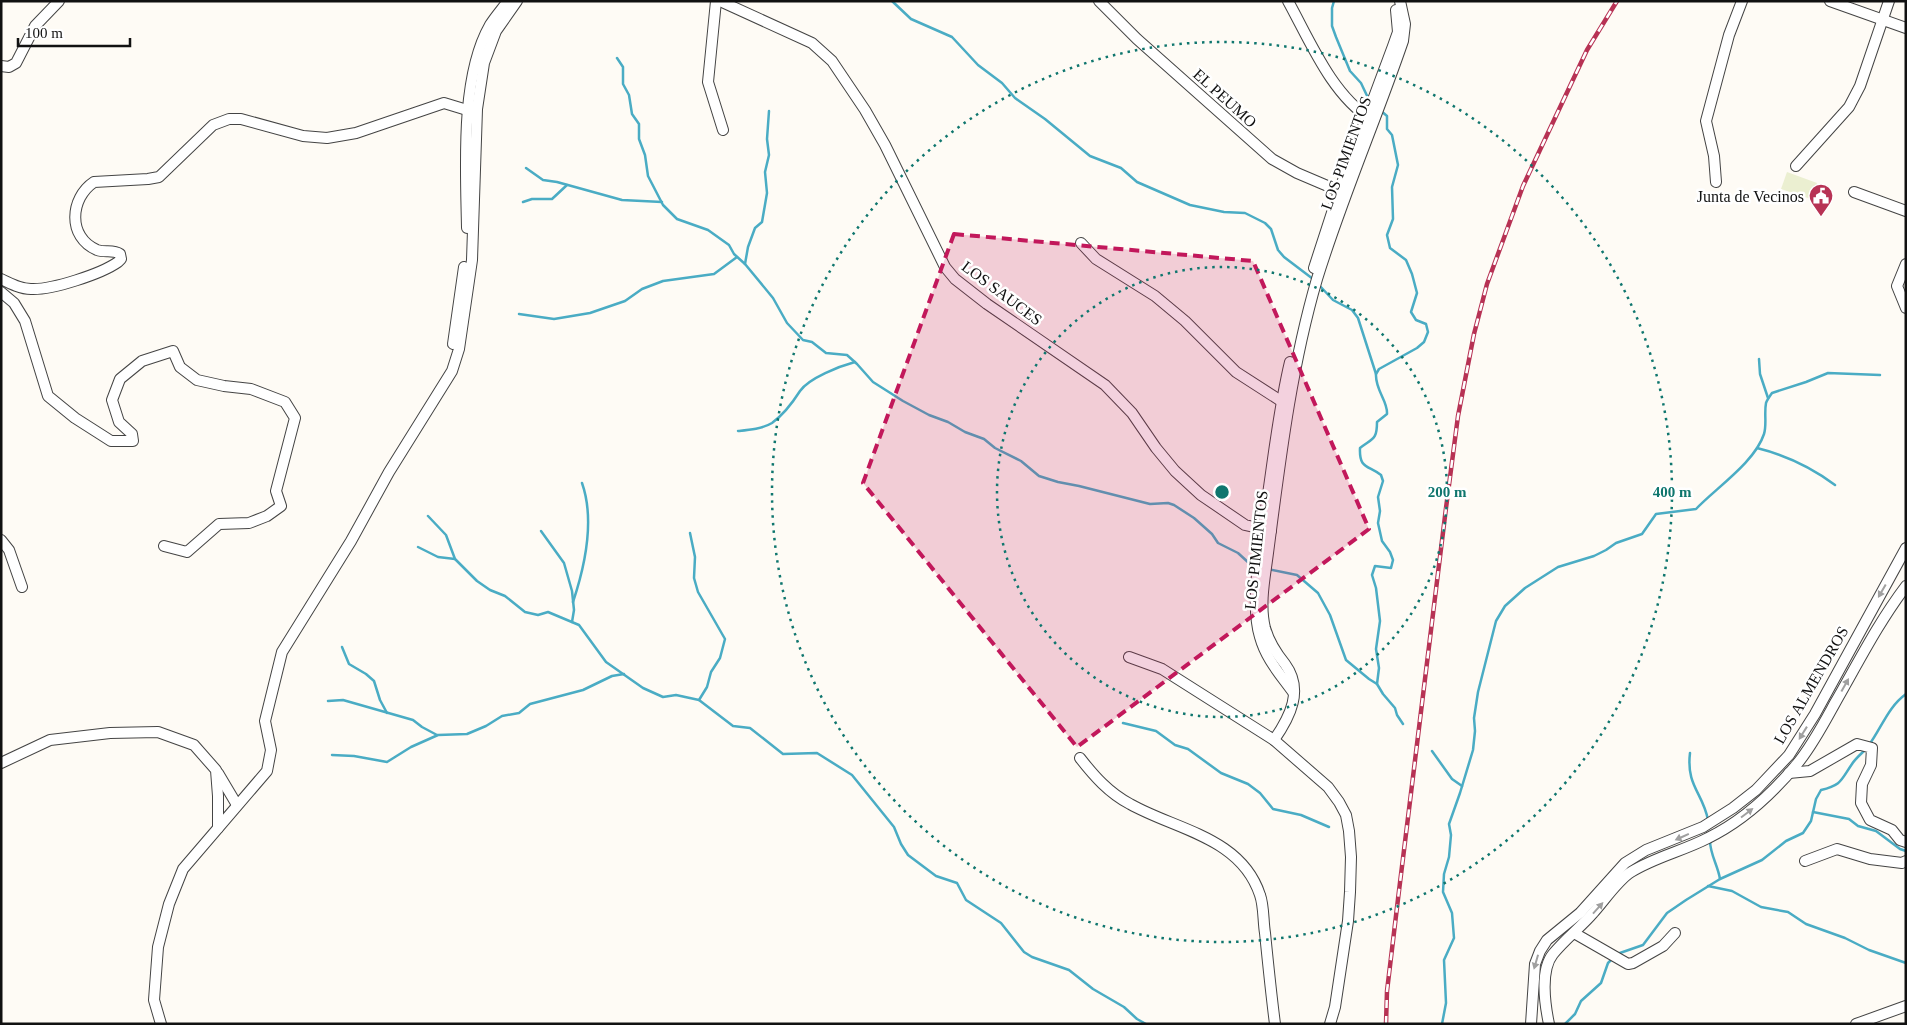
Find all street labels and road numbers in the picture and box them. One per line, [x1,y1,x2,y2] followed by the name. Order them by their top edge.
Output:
[1190,65,1260,131] street label: EL PEUMO
[1318,94,1374,212] street label: LOS PIMIENTOS
[959,257,1045,329] street label: LOS SAUCES
[1241,490,1271,610] street label: LOS PIMIENTOS
[1770,623,1852,747] street label: LOS ALMENDROS

